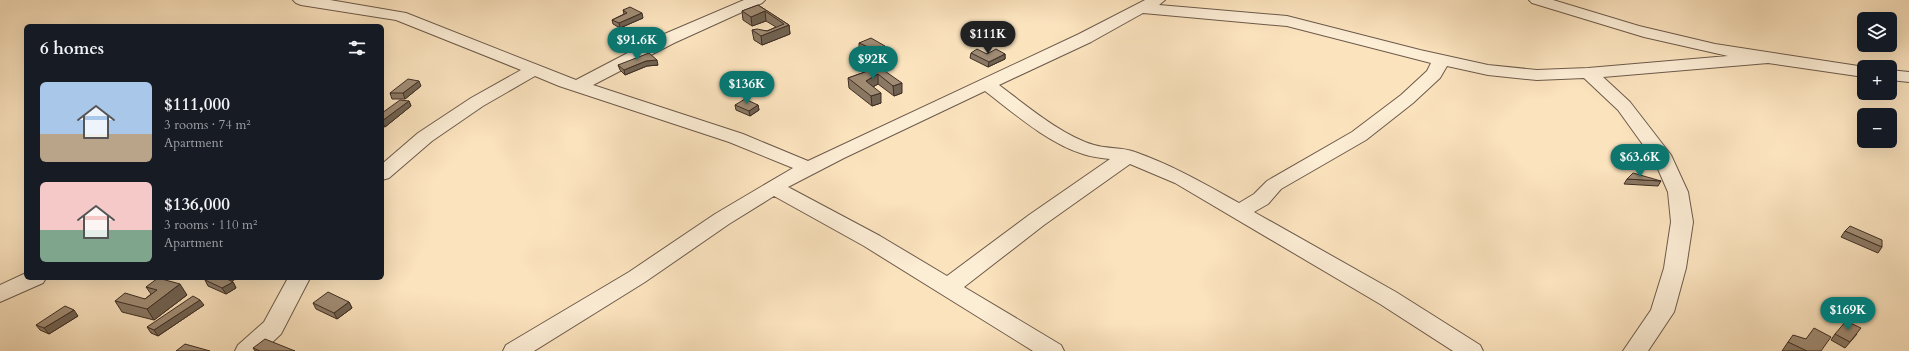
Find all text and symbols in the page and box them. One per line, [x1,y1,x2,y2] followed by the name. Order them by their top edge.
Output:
[1857,12,1897,148] map controls
[1857,12,1897,52] button: layers
[960,21,1016,55] pin: $111K
[969,25,1007,43] text: $111K
[604,27,670,61] pin: $91.6K
[617,31,657,49] text: $91.6K
[40,37,104,60] text: 6 homes
[346,37,368,59] icon: filters
[849,46,897,80] pin: $92K
[858,50,888,68] text: $92K
[1857,60,1897,100] button: +
[719,71,775,105] pin: $136K
[728,75,766,93] text: $136K
[164,93,230,116] text: $111,000
[72,98,120,146] icon: home
[1857,108,1897,148] button: −
[164,116,251,134] text: 3 rooms · 74 m²
[164,134,223,152] text: Apartment
[1607,144,1673,178] pin: $63.6K
[1620,148,1660,166] text: $63.6K
[164,193,230,216] text: $136,000
[72,198,120,246] icon: home
[164,216,257,234] text: 3 rooms · 110 m²
[164,234,223,252] text: Apartment
[1820,297,1876,331] pin: $169K
[1829,301,1867,319] text: $169K

